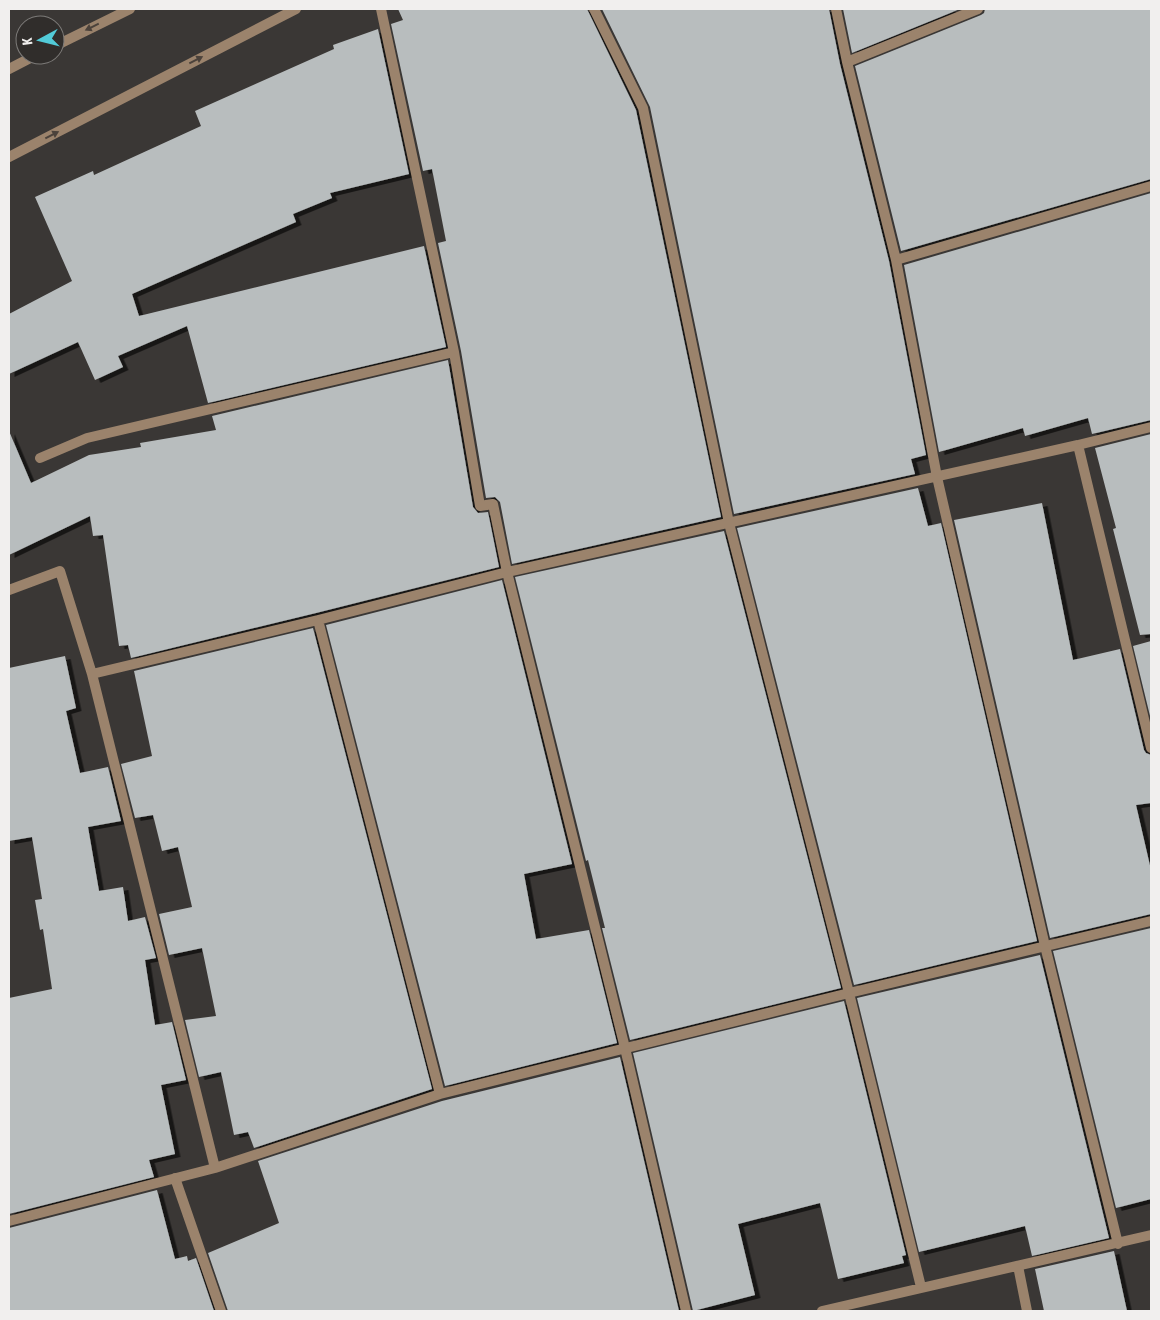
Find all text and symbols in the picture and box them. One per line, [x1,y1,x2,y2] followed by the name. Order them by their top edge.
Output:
[15,15,65,65] north arrow
[85,23,100,31] one-way arrow
[19,37,35,46] text: K
[189,56,204,64] one-way arrow
[45,131,59,139] one-way arrow

